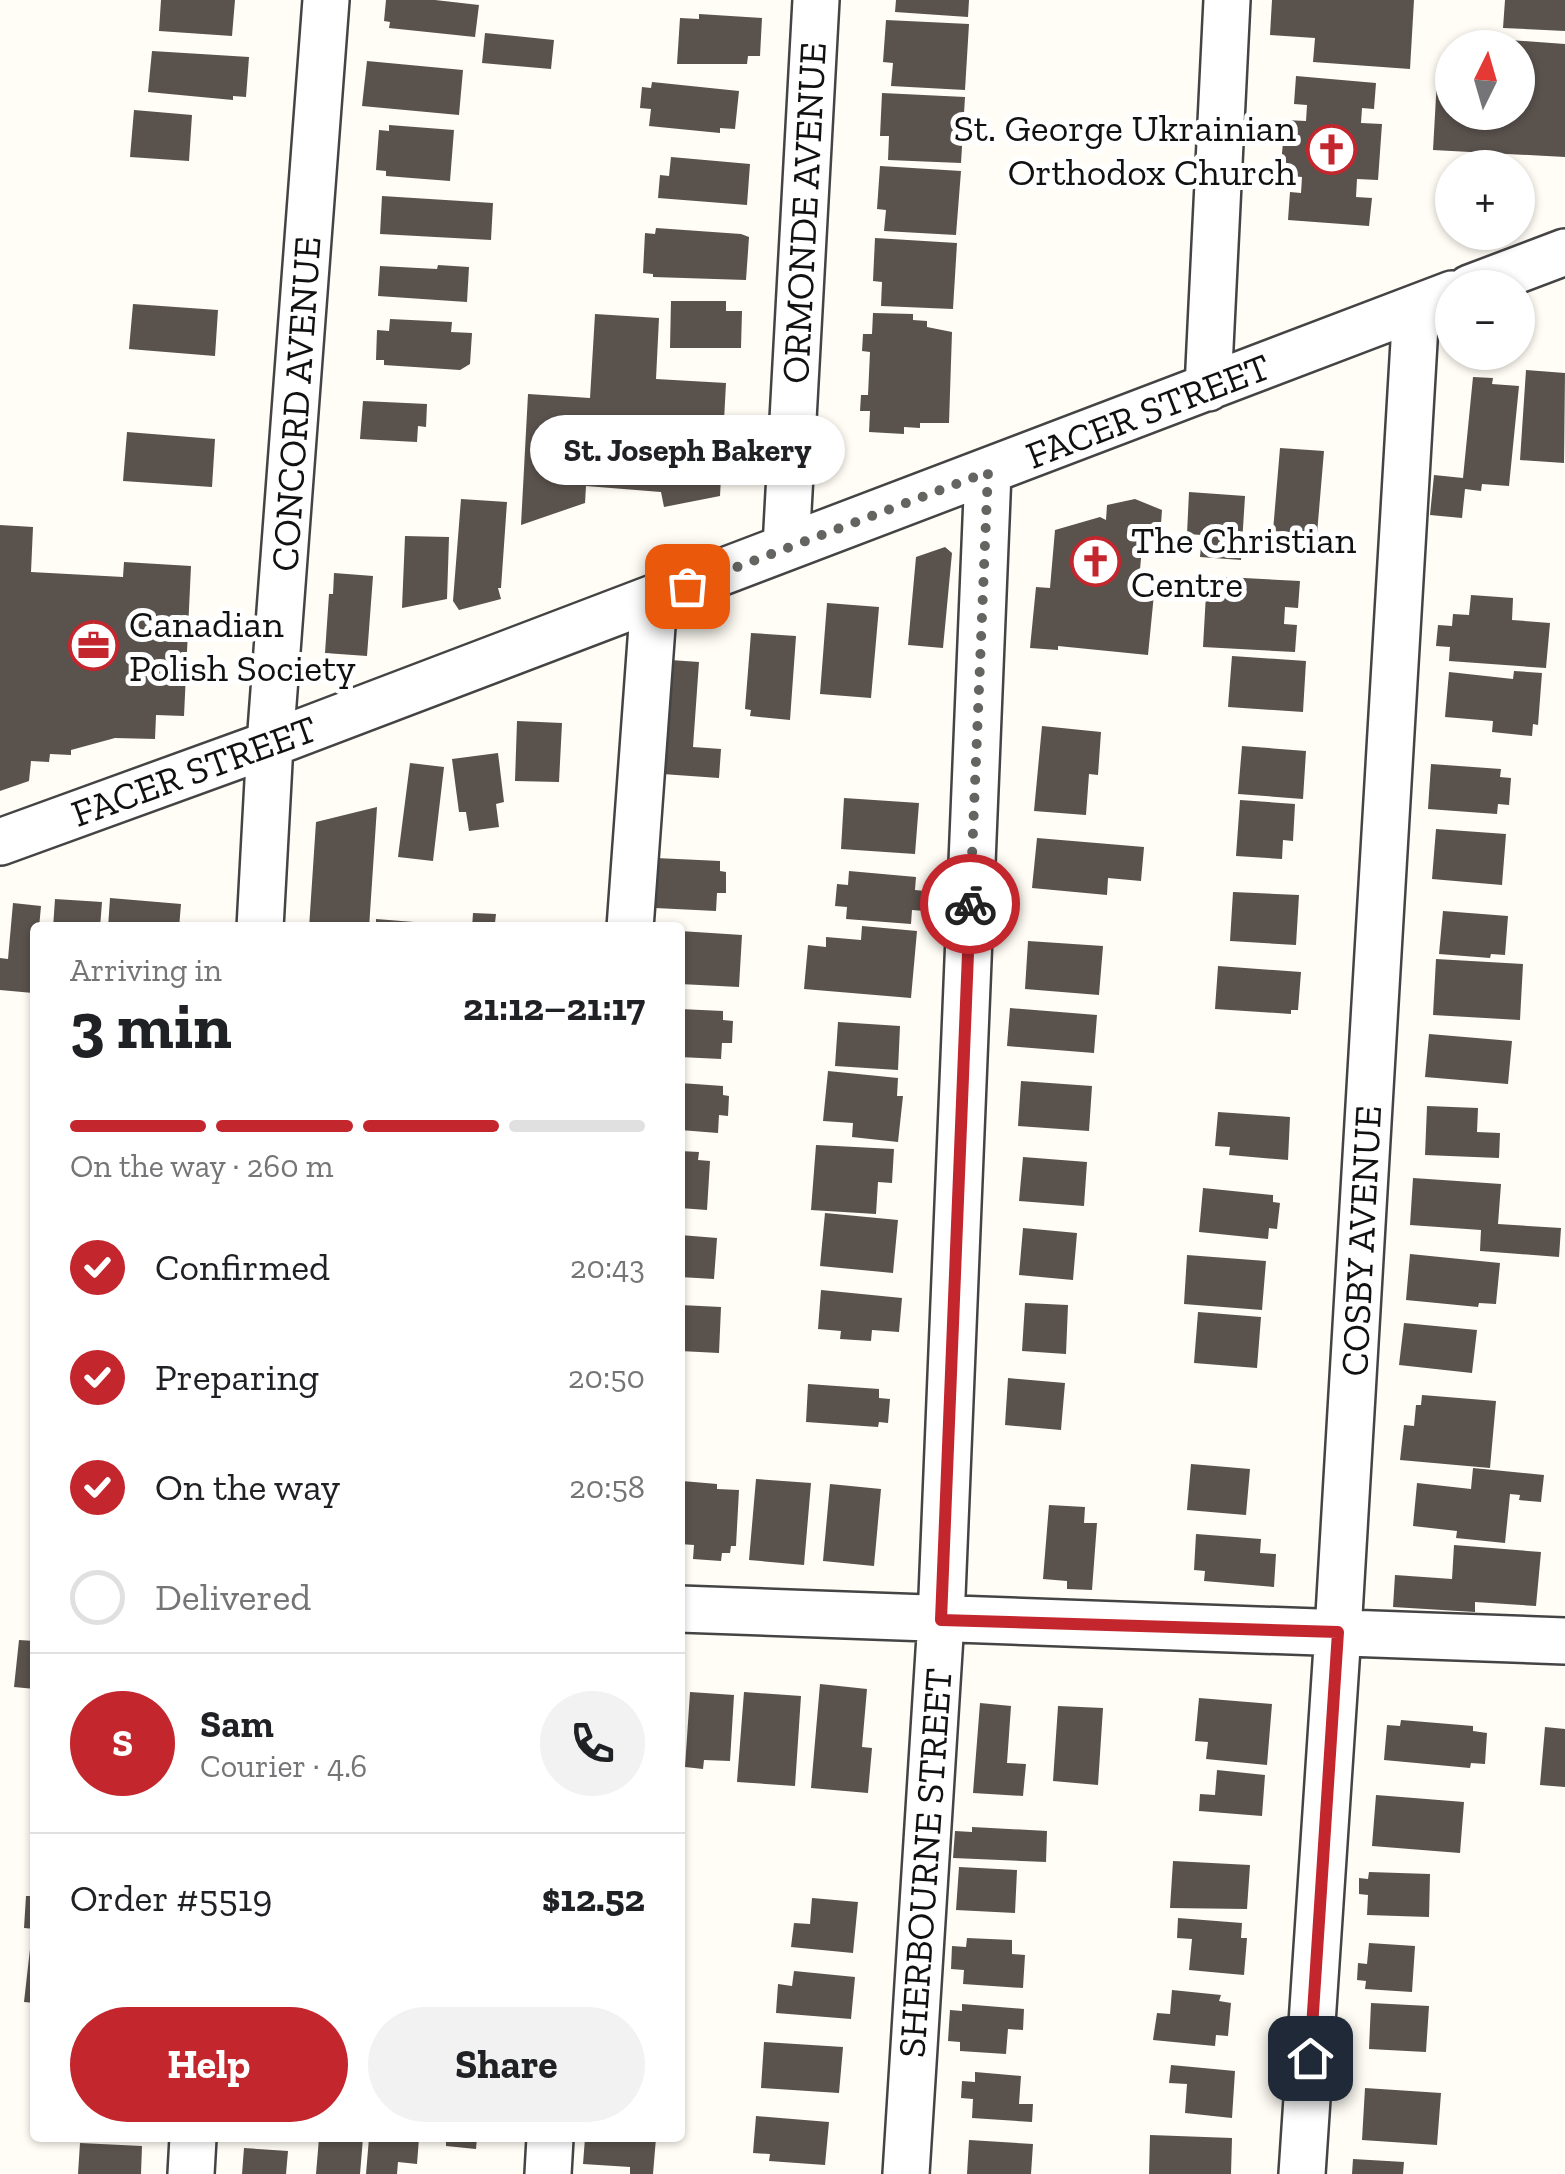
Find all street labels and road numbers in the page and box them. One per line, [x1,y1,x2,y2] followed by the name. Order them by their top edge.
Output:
[772,41,836,385] street label: ORMONDE AVENUE
[261,235,331,573] street label: CONCORD AVENUE
[1020,343,1276,479] street label: FACER STREET
[65,705,323,837] street label: FACER STREET
[1331,1104,1391,1378] street label: COSBY AVENUE
[888,1667,962,2059] street label: SHERBOURNE STREET

